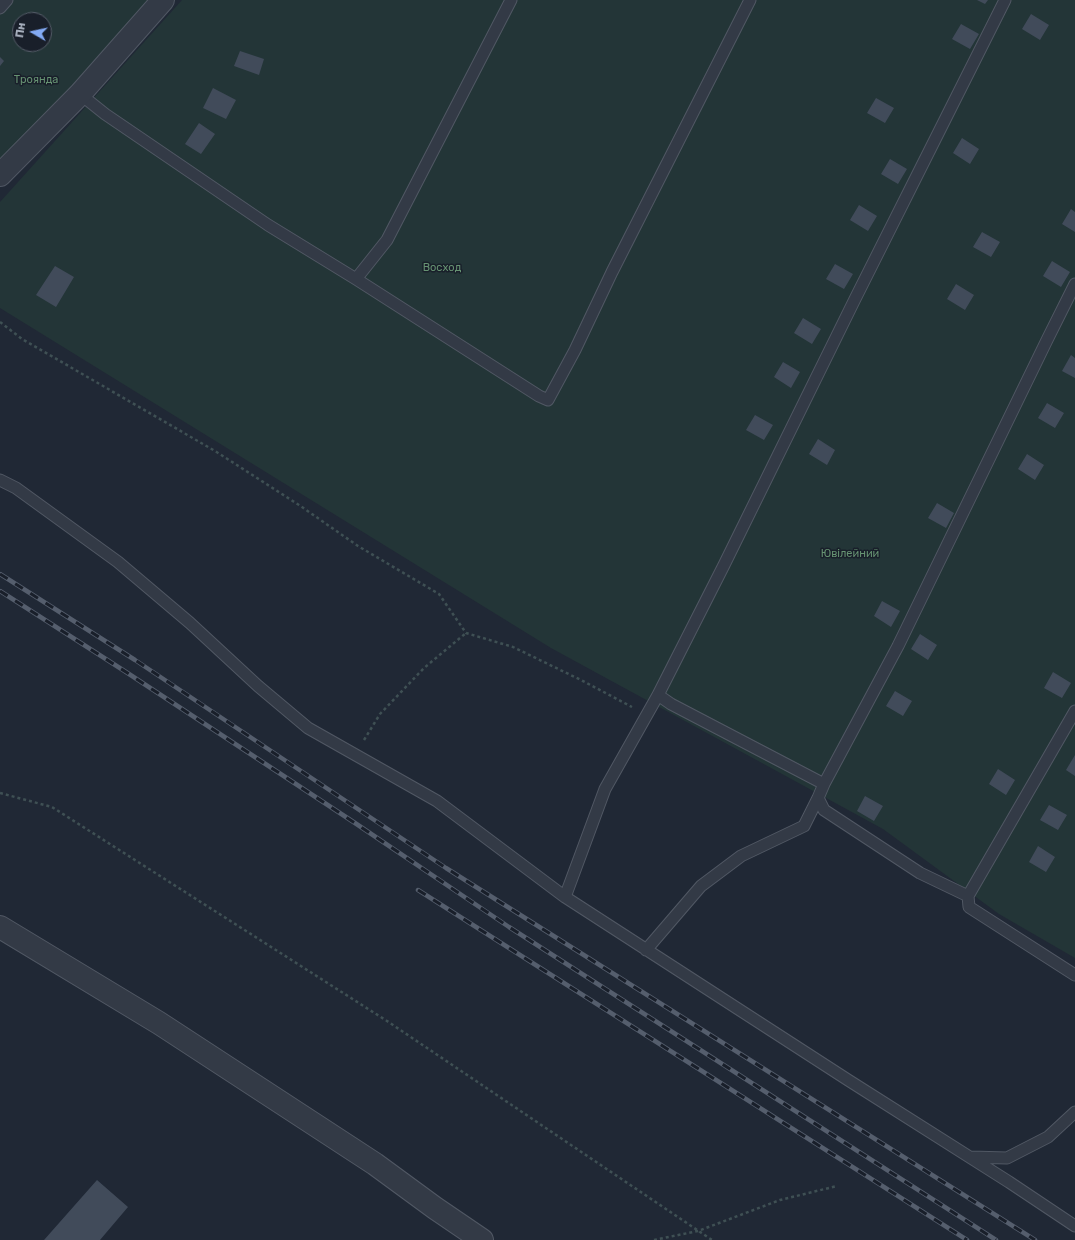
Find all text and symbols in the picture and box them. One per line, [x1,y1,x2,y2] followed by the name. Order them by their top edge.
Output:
[12,12,52,52] north arrow
[13,22,28,39] text: Пн
[14,73,58,87] park label: Троянда
[423,261,461,275] park label: Восход
[821,547,879,561] park label: Ювілейний

